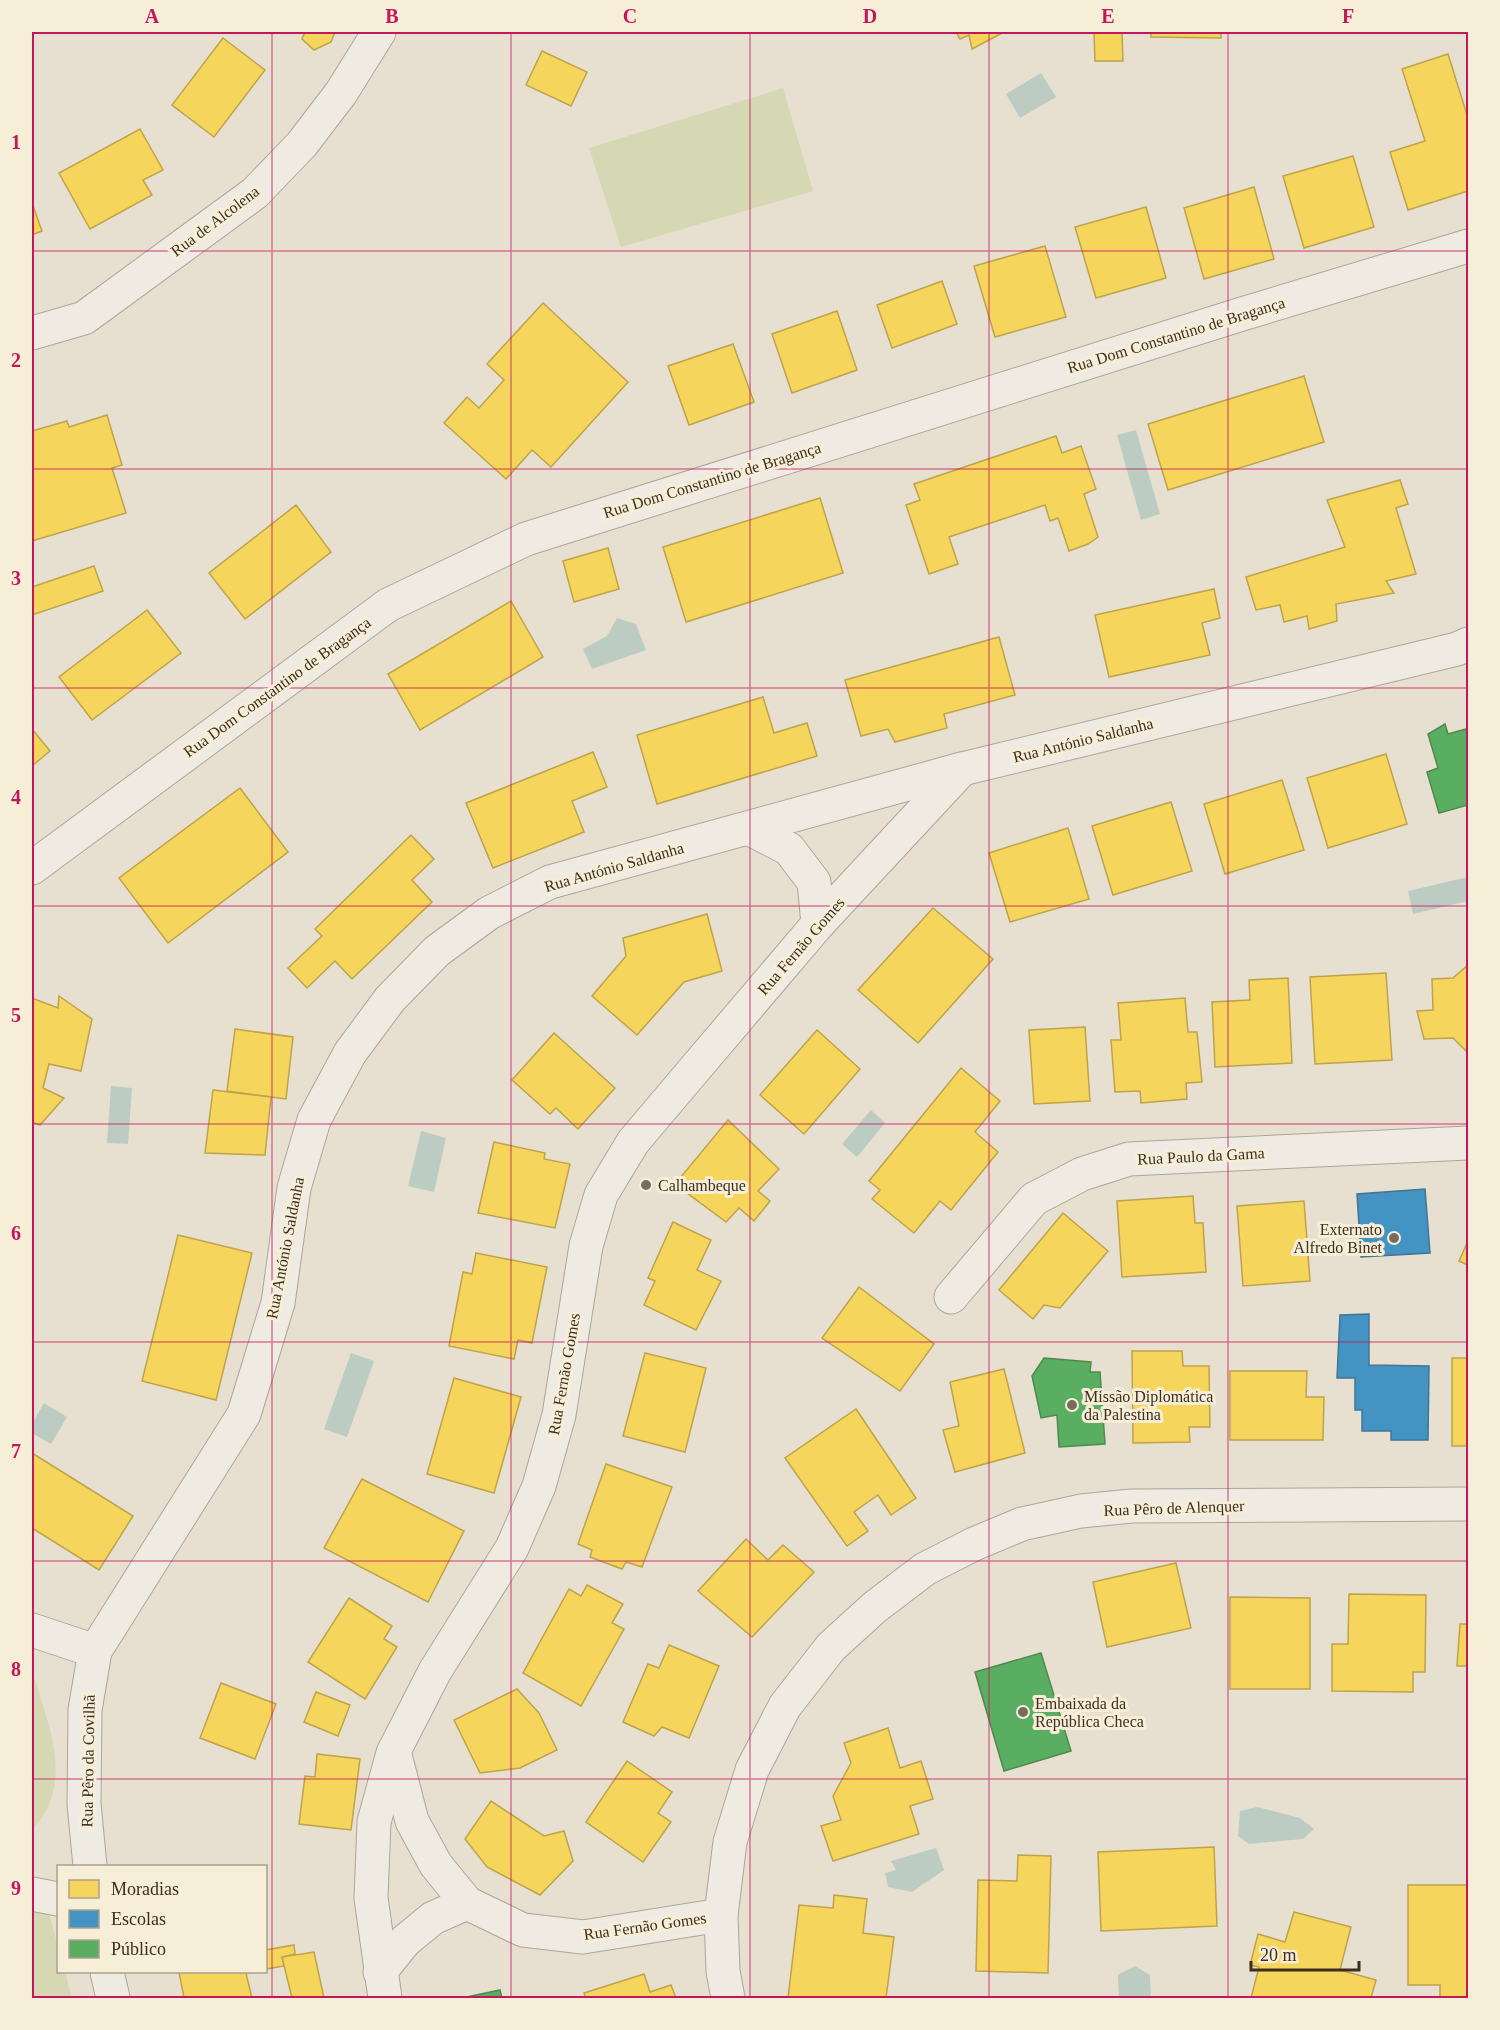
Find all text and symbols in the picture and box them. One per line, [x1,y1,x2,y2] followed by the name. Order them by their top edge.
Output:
[145,5,160,27] text: A
[385,5,399,27] text: B
[623,5,637,27] text: C
[863,5,877,27] text: D
[1101,5,1115,27] text: E
[1342,5,1354,27] text: F
[11,131,21,153] text: 1
[168,182,262,260] street label: Rua de Alcolena
[1065,294,1287,377] street label: Rua Dom Constantino de Bragança
[11,349,21,371] text: 2
[601,439,823,522] street label: Rua Dom Constantino de Bragança
[11,567,21,589] text: 3
[180,614,374,761] street label: Rua Dom Constantino de Bragança
[1011,714,1155,766] street label: Rua António Saldanha
[11,786,21,808] text: 4
[542,839,686,895] street label: Rua António Saldanha
[754,894,848,998] street label: Rua Fernão Gomes
[11,1004,21,1026] text: 5
[1137,1144,1265,1168] street label: Rua Paulo da Gama
[263,1176,307,1320] street label: Rua António Saldanha
[658,1177,746,1195] place label: Calhambeque
[639,1178,653,1192] marker: Calhambeque
[1294,1221,1383,1256] place label: Externato Alfredo Binet
[11,1222,21,1244] text: 6
[1387,1231,1401,1245] marker: Externato Alfredo Binet
[545,1312,583,1436] street label: Rua Fernão Gomes
[1084,1388,1213,1423] place label: Missão Diplomática da Palestina
[1065,1398,1079,1412] marker: Missão Diplomática da Palestina
[11,1440,21,1462] text: 7
[1103,1497,1245,1520] street label: Rua Pêro de Alenquer
[11,1658,21,1680] text: 8
[78,1694,98,1828] street label: Rua Pêro da Covilhã
[1035,1695,1144,1731] place label: Embaixada da República Checa
[1016,1705,1030,1719] marker: Embaixada da República Checa
[57,1865,267,1973] legend
[11,1877,21,1899] text: 9
[111,1879,179,1899] text: Moradias
[111,1909,166,1929] text: Escolas
[583,1909,707,1943] street label: Rua Fernão Gomes
[1251,1934,1359,1972] scale bar
[111,1939,166,1959] text: Público
[1260,1945,1297,1965] text: 20 m

